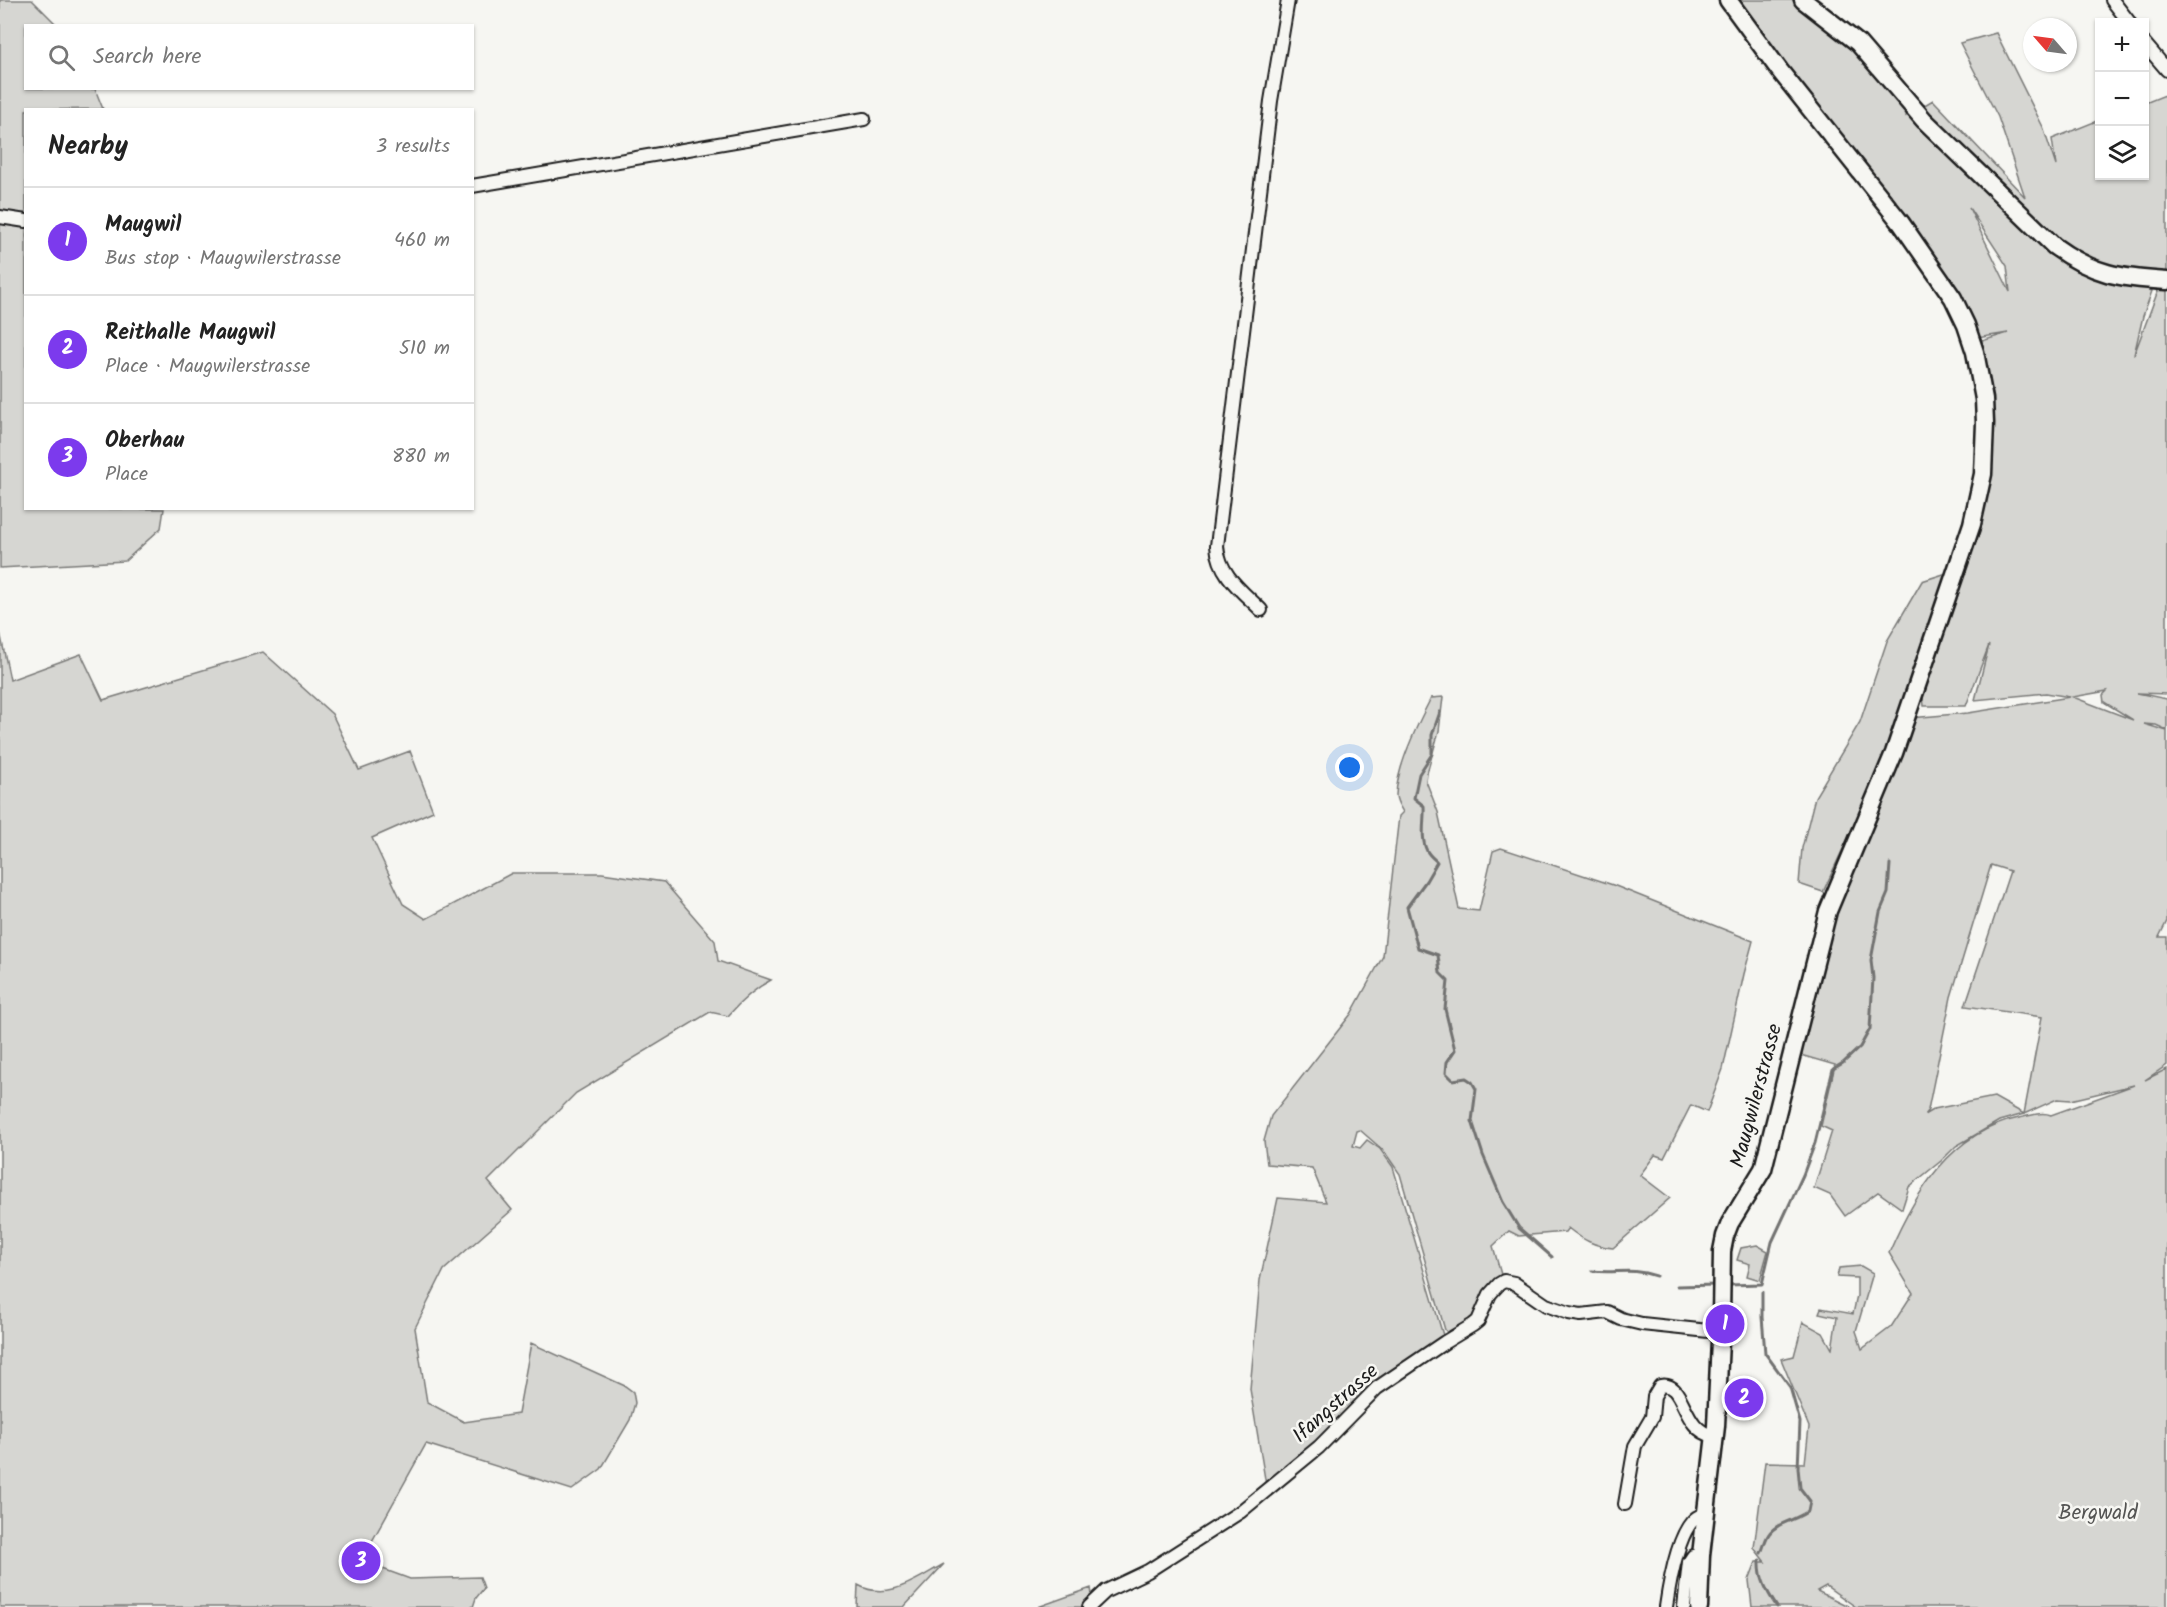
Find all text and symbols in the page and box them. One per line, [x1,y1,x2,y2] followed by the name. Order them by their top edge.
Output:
[2023,18,2077,72] north arrow
[2095,18,2149,180] map controls
[2095,18,2149,72] button: +
[24,24,474,90] search box
[93,40,201,75] text: Search here
[45,41,78,74] icon: search
[2095,72,2149,126] button: −
[48,126,128,168] text: Nearby
[2095,126,2149,180] button: layers
[376,131,450,163] text: 3 results
[105,208,181,243] text: Maugwil
[64,225,71,257] text: 1
[394,225,450,257] text: 460 m
[105,243,341,275] text: Bus stop · Maugwilerstrasse
[105,316,275,351] text: Reithalle Maugwil
[62,333,73,365] text: 2
[399,333,450,365] text: 510 m
[105,351,310,383] text: Place · Maugwilerstrasse
[105,424,184,459] text: Oberhau
[62,441,73,473] text: 3
[392,441,450,473] text: 880 m
[105,459,148,491] text: Place
[1335,753,1364,782] your location
[1722,1020,1792,1172] street label: Maugwilerstrasse
[1706,1302,1744,1346] pin: 1
[1285,1356,1387,1452] street label: Ifangstrasse
[1724,1376,1764,1420] pin: 2
[2058,1497,2138,1530] park label: Bergwald
[342,1538,380,1584] pin: 3

